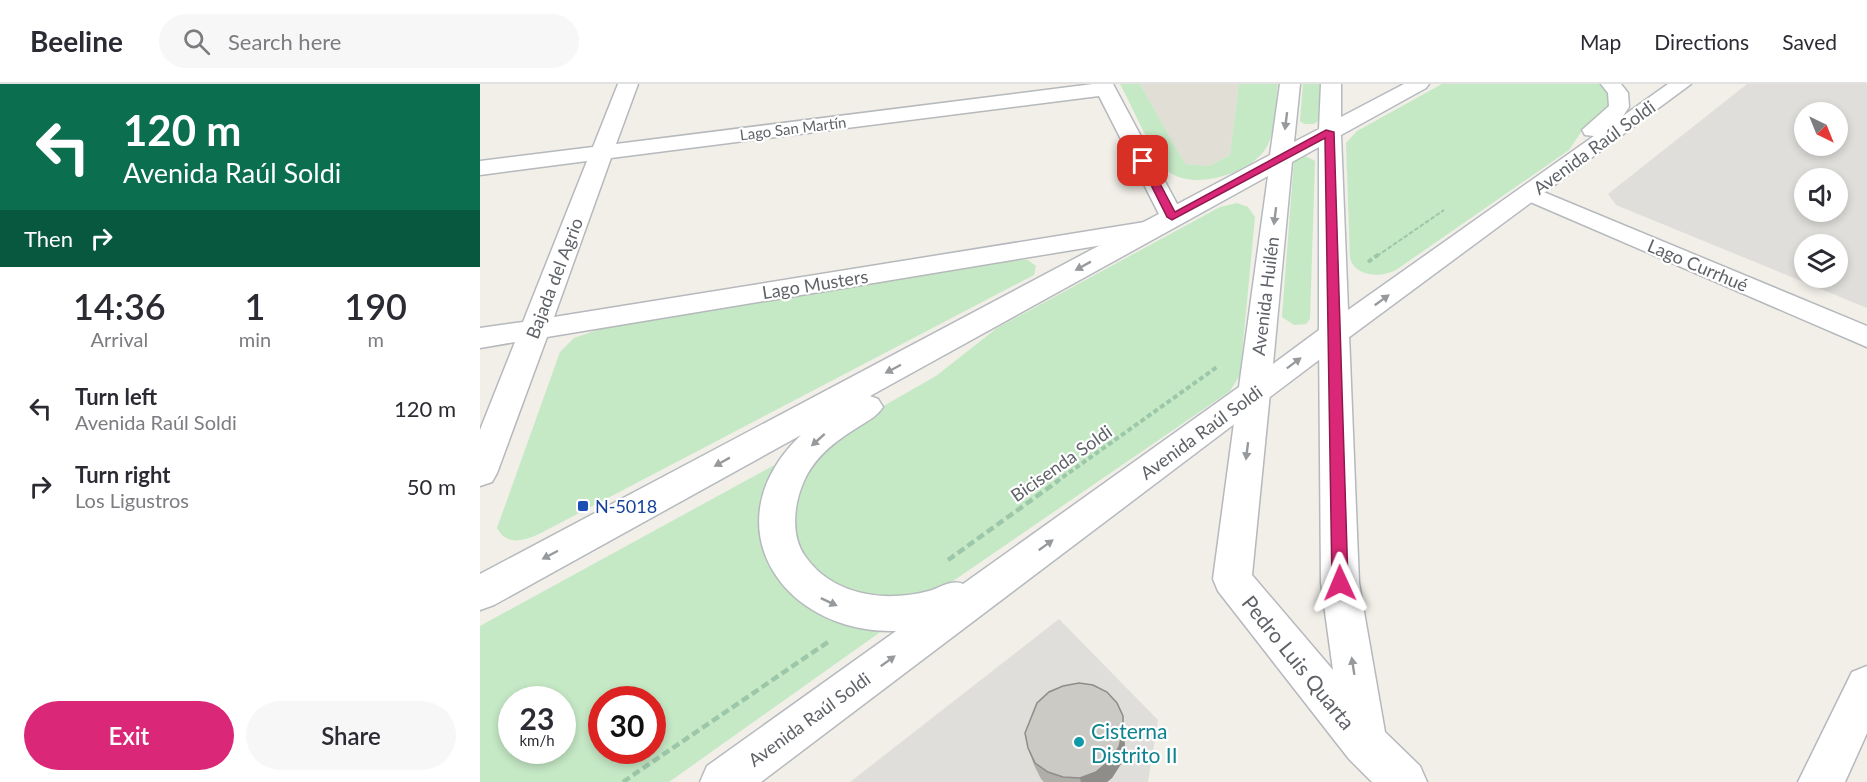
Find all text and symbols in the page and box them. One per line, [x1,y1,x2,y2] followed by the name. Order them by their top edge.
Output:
[159,14,579,68] search box
[30,24,123,58] text: Beeline
[180,25,213,58] icon: search
[228,28,341,55] text: Search here
[1580,29,1621,54] text: Map
[1654,29,1749,54] text: Directions
[1782,29,1837,54] text: Saved
[1529,95,1659,199] street label: Avenida Raúl Soldi
[1794,102,1848,156] north arrow
[1794,102,1848,288] map controls
[123,105,241,155] text: 120 m
[24,108,102,186] icon: left
[1281,111,1291,130] one-way arrow
[739,113,847,143] street label: Lago San Martín
[1117,135,1168,186] pin
[1126,144,1159,177] icon: arrive
[123,156,341,189] text: Avenida Raúl Soldi
[1794,168,1848,222] button: sound
[1270,206,1280,225] one-way arrow
[521,214,587,342] street label: Bajada del Agrio
[85,222,118,255] icon: right
[24,225,73,252] text: Then
[1645,234,1751,296] street label: Lago Currhué
[1794,234,1848,288] button: layers
[1247,235,1283,357] street label: Avenida Huilén
[1074,261,1091,271] one-way arrow
[761,265,870,303] street label: Lago Musters
[73,284,166,328] text: 14:36
[245,284,265,328] text: 1
[344,284,407,328] text: 190
[1374,294,1389,306] one-way arrow
[91,327,148,351] text: Arrival
[239,327,271,351] text: min
[367,327,384,351] text: m
[1287,358,1302,370] one-way arrow
[884,364,901,374] one-way arrow
[1136,380,1266,484] street label: Avenida Raúl Soldi
[75,383,157,410] text: Turn left
[24,392,57,425] icon: left
[394,395,456,422] text: 120 m
[75,410,237,434] text: Avenida Raúl Soldi
[1006,420,1116,506] street label: Bicisenda Soldi
[810,433,825,447] one-way arrow
[1243,442,1252,461] one-way arrow
[713,457,730,467] one-way arrow
[75,461,170,488] text: Turn right
[24,470,57,503] icon: right
[407,473,456,500] text: 50 m
[75,488,189,512] text: Los Ligustros
[595,495,657,517] place label: N-5018
[576,499,590,513] marker: N-5018
[1038,540,1053,552] one-way arrow
[541,550,558,560] one-way arrow
[1308,551,1372,615] position arrow
[1237,590,1361,734] street label: Pedro Luis Quarta
[820,597,837,606] one-way arrow
[881,655,896,667] one-way arrow
[1349,656,1358,675] one-way arrow
[744,667,874,771] street label: Avenida Raúl Soldi
[588,686,666,764] speed limit sign: 30
[520,700,554,736] text: 23
[24,701,234,770] button: Exit
[246,701,456,770] button: Share
[1091,718,1178,767] place label: Cisterna Distrito II
[519,731,555,749] text: km/h
[1072,735,1086,749] marker: Cisterna Distrito II

